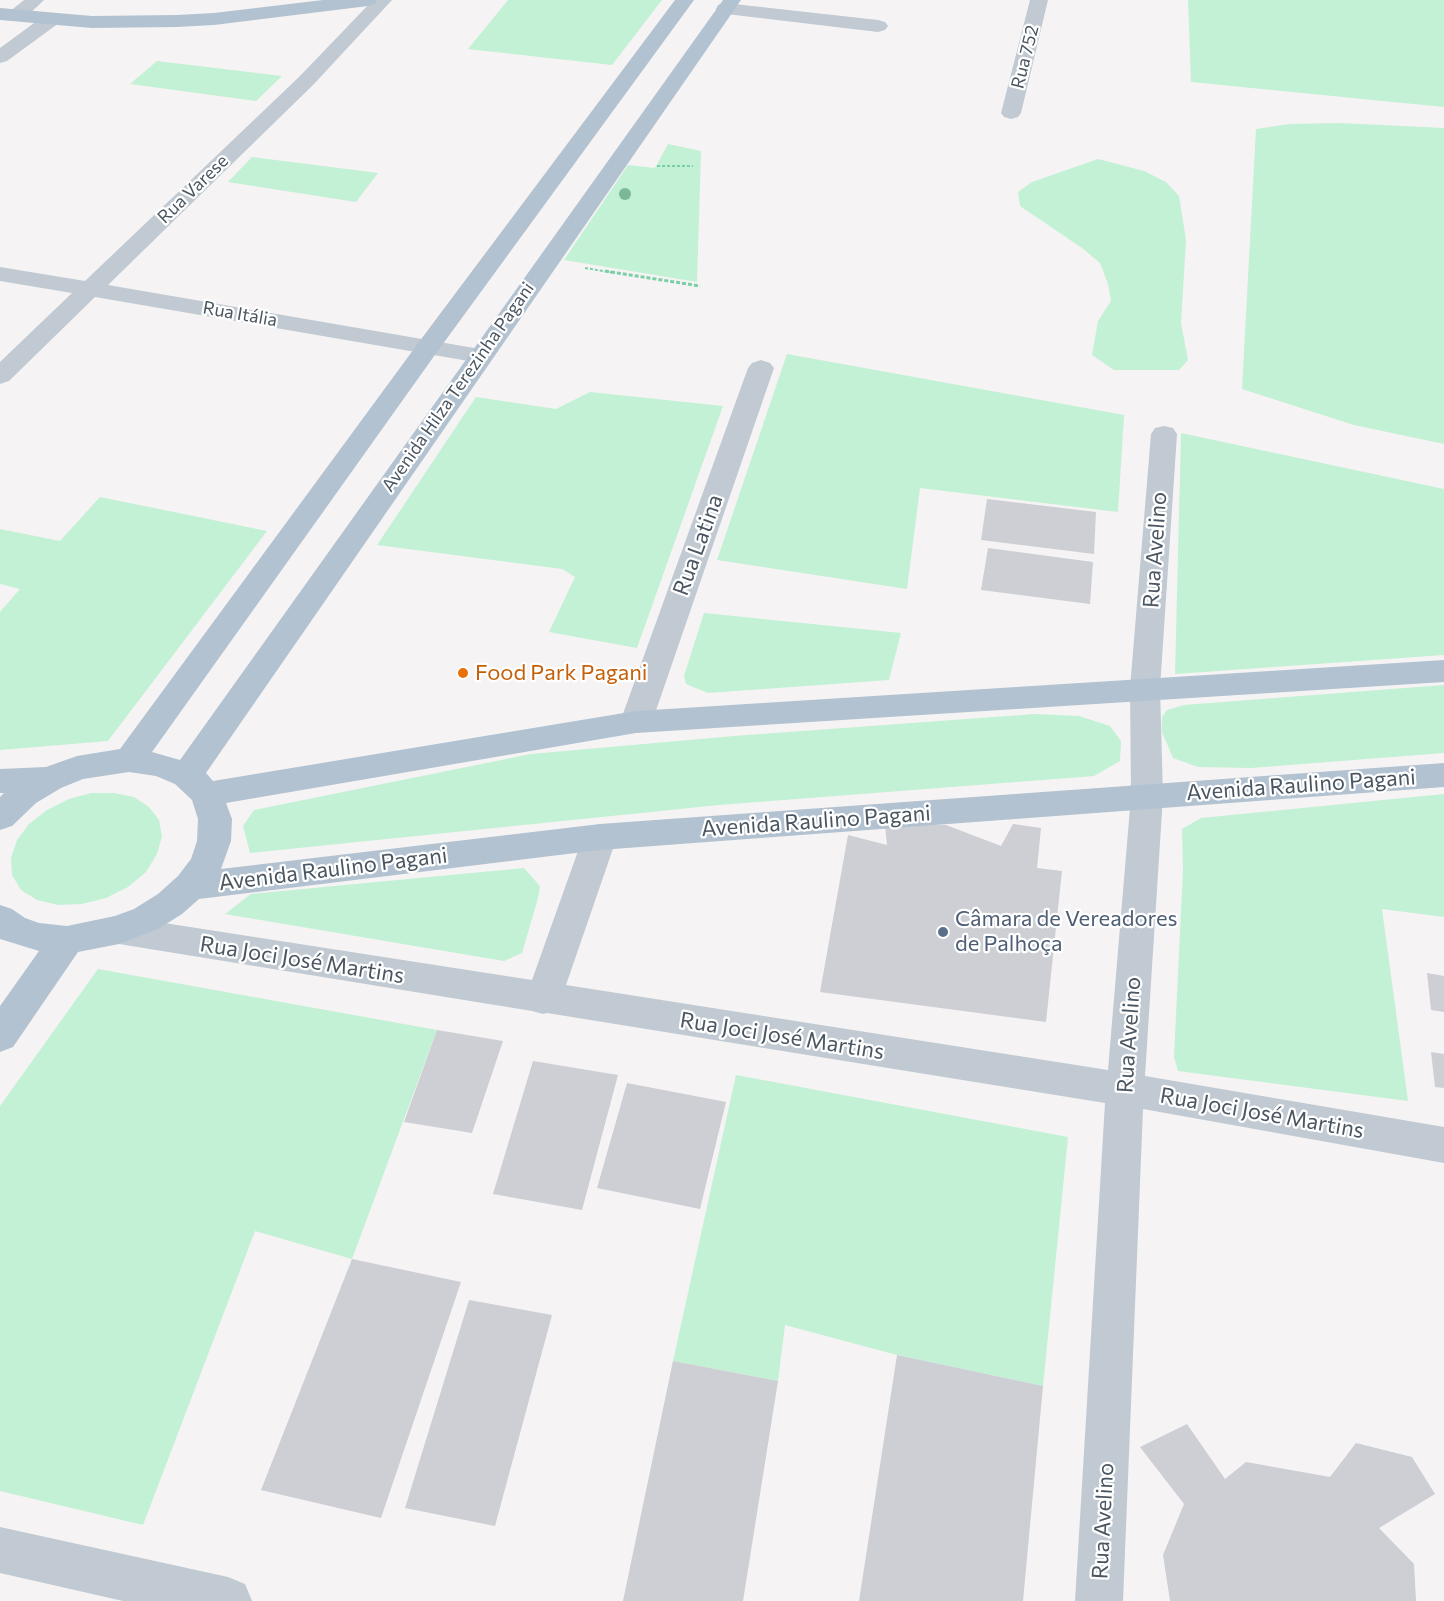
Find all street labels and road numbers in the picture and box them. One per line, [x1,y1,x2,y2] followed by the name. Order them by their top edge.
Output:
[1007,23,1043,91] street label: Rua 752
[153,150,233,228] street label: Rua Varese
[377,278,539,496] street label: Avenida Hilza Terezinha Pagani
[201,297,279,331] street label: Rua Itália
[668,491,728,599] street label: Rua Latina
[1138,491,1172,609] street label: Rua Avelino
[1185,764,1417,806] street label: Avenida Raulino Pagani
[700,800,932,842] street label: Avenida Raulino Pagani
[217,842,449,896] street label: Avenida Raulino Pagani
[198,931,406,989] street label: Rua Joci José Martins
[1112,976,1146,1094] street label: Rua Avelino
[678,1007,886,1065] street label: Rua Joci José Martins
[1158,1082,1366,1144] street label: Rua Joci José Martins
[1087,1462,1119,1580] street label: Rua Avelino

